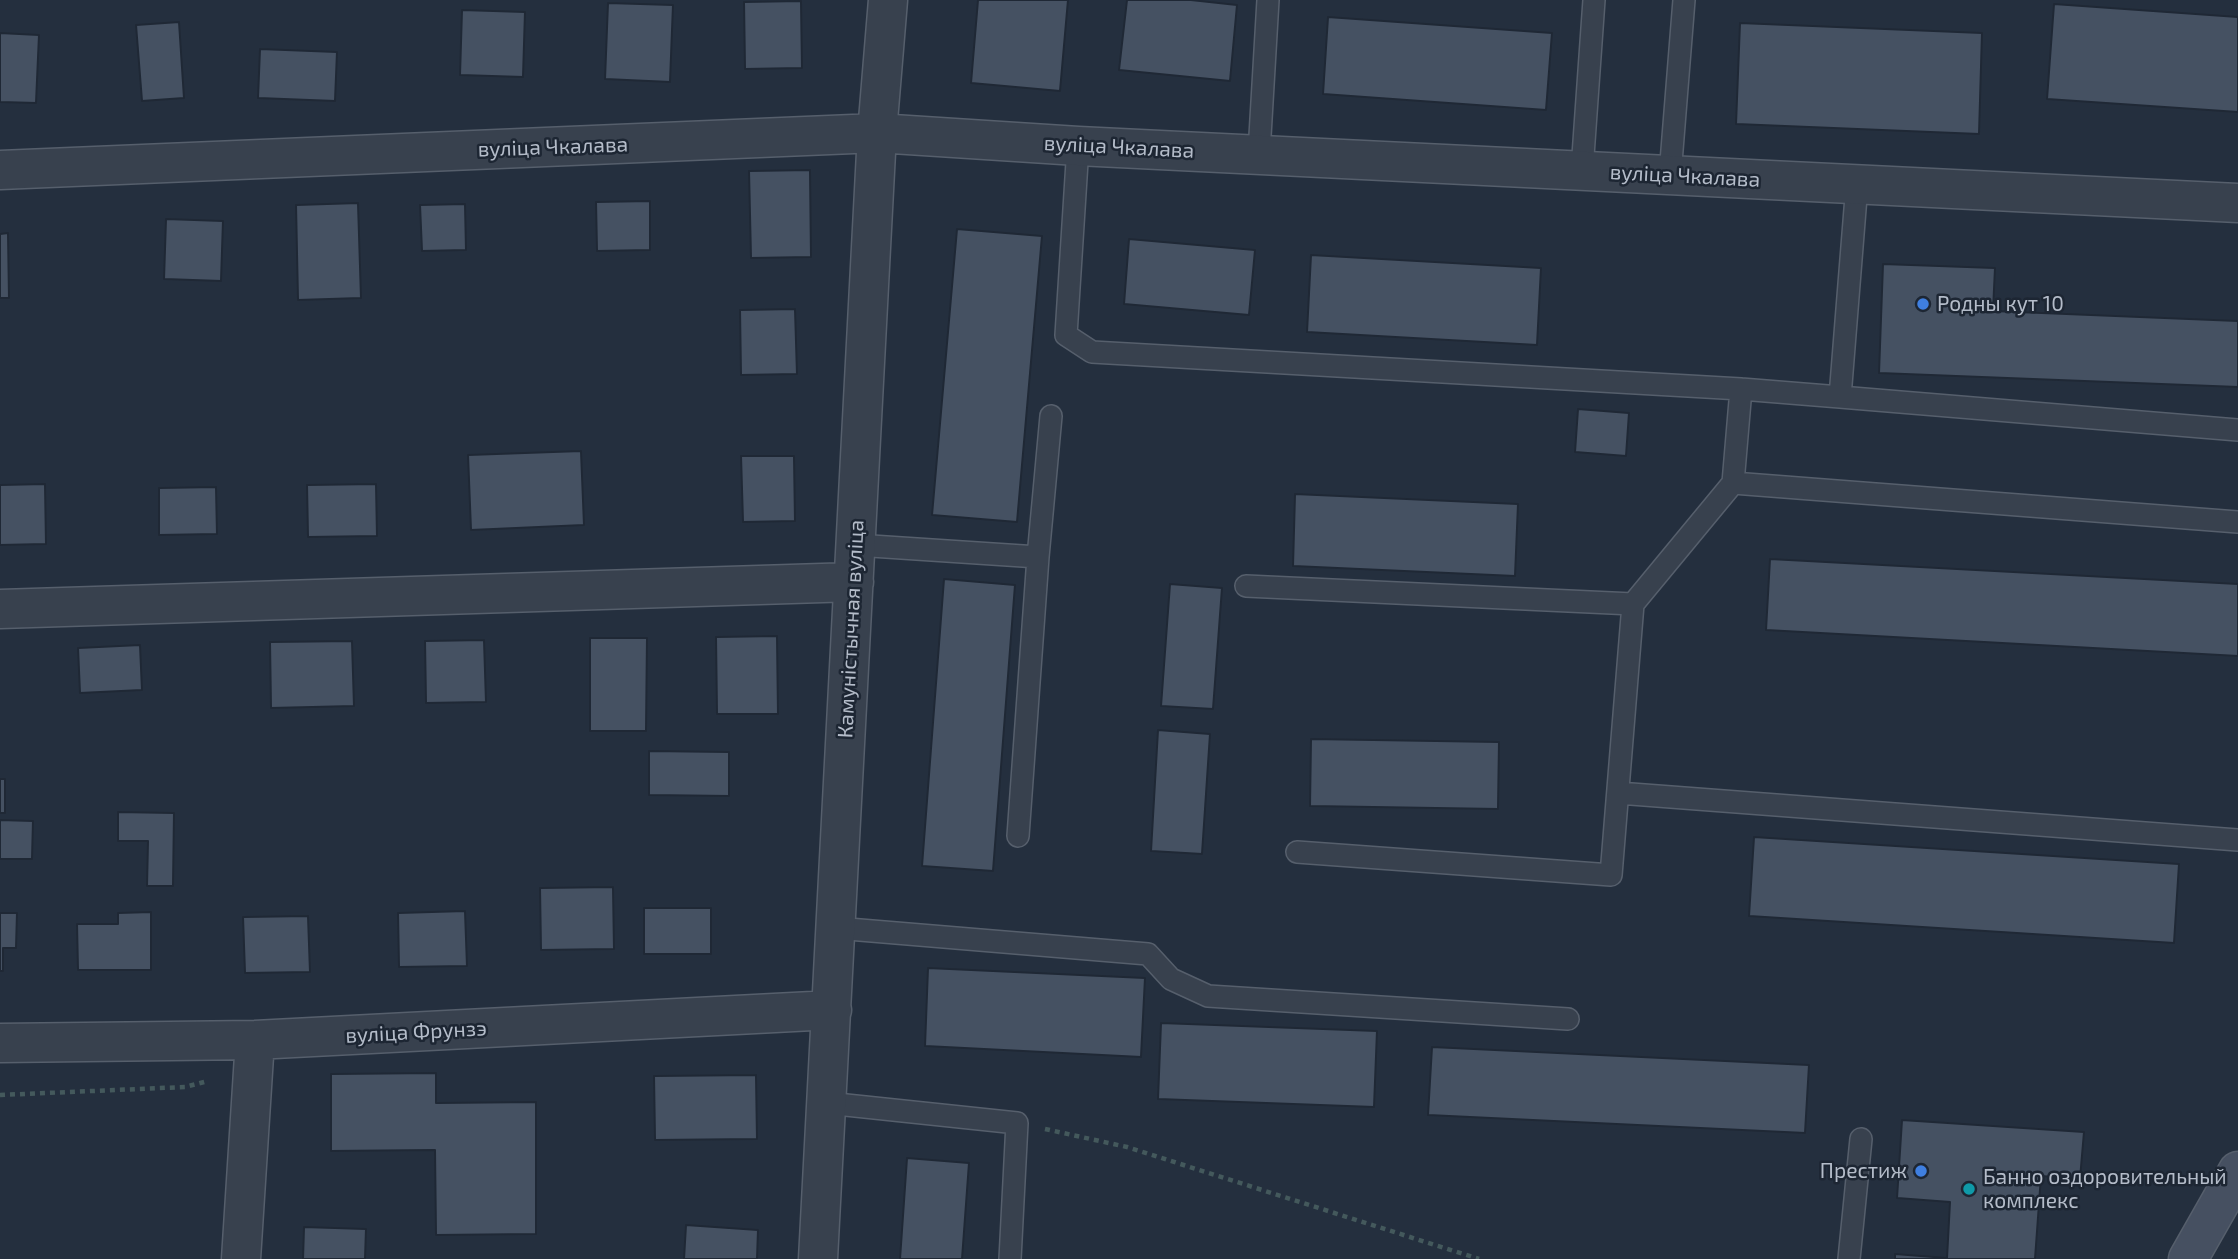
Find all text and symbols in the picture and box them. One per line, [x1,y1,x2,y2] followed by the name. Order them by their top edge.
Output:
[1043,130,1195,164] street label: вуліца Чкалава
[477,132,629,162] street label: вуліца Чкалава
[1609,159,1761,193] street label: вуліца Чкалава
[1937,291,2064,317] place label: Родны кут 10
[1915,296,1931,312] marker: Родны кут 10
[833,519,869,739] street label: Камуністычная вуліца
[345,1016,487,1048] street label: вуліца Фрунзэ
[1820,1158,1907,1184] place label: Престиж
[1913,1163,1929,1179] marker: Престиж
[1983,1164,2227,1214] place label: Банно оздоровительный комплекс
[1961,1181,1977,1197] marker: Банно оздоровительный комплекс

